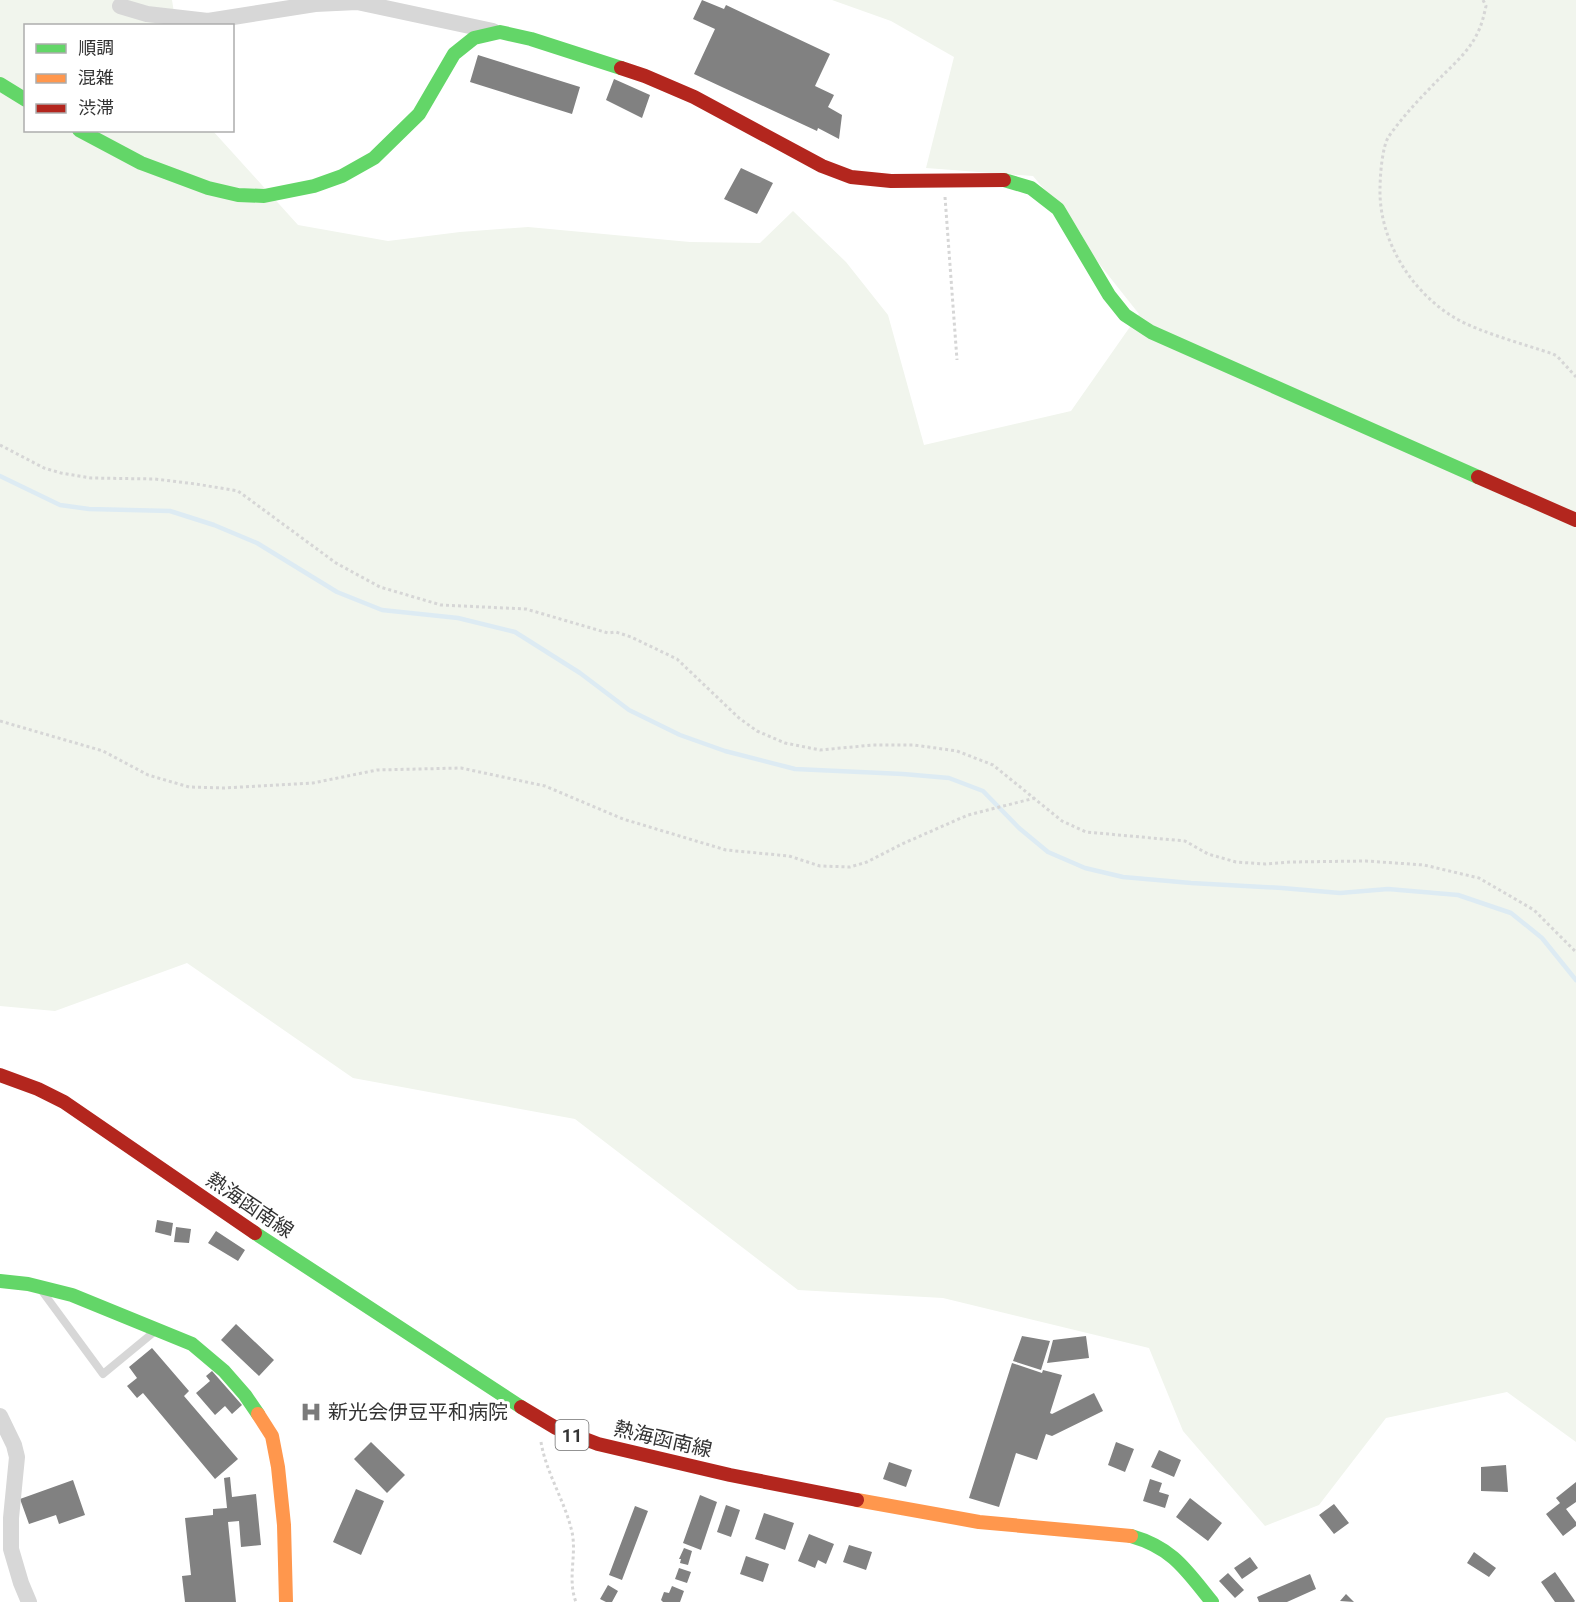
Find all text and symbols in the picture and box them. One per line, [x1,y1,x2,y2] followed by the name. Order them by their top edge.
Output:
[24,24,234,132] legend
[78,37,114,58] text: 順調
[78,67,114,88] text: 混雑
[78,97,114,118] text: 渋滞
[202,1167,298,1243] street label: 熱海函南線
[299,1400,323,1424] hospital icon: 新光会伊豆平和病院
[328,1400,508,1424] place label: 新光会伊豆平和病院
[612,1416,714,1462] street label: 熱海函南線
[556,1420,588,1450] road number: 11

